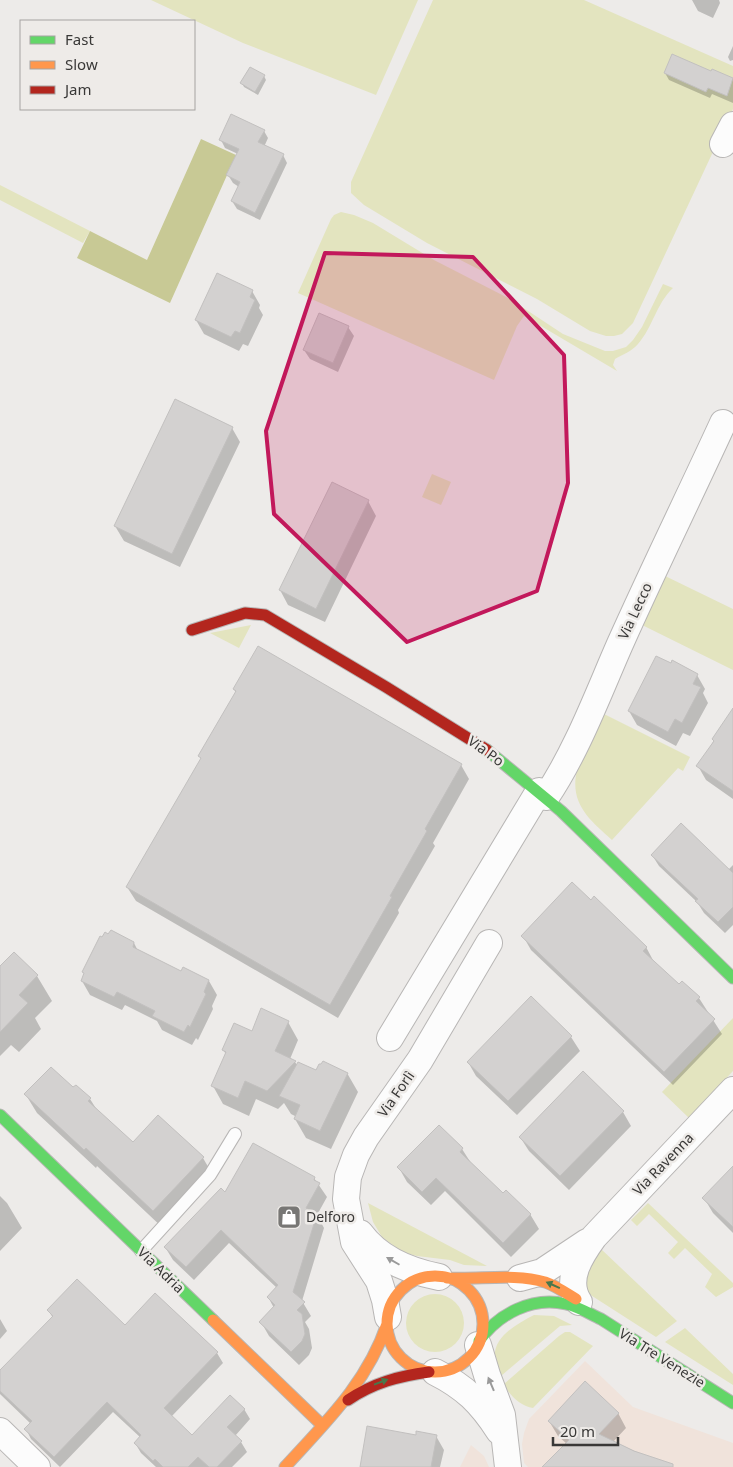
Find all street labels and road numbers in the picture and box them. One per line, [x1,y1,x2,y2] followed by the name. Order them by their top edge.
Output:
[613,579,656,642] street label: Via Lecco
[464,731,508,770] street label: Via Po
[373,1067,418,1121] street label: Via Forlì
[628,1128,697,1199] street label: Via Ravenna
[134,1243,189,1297] street label: Via Adria
[616,1324,709,1392] street label: Via Tre Venezie

